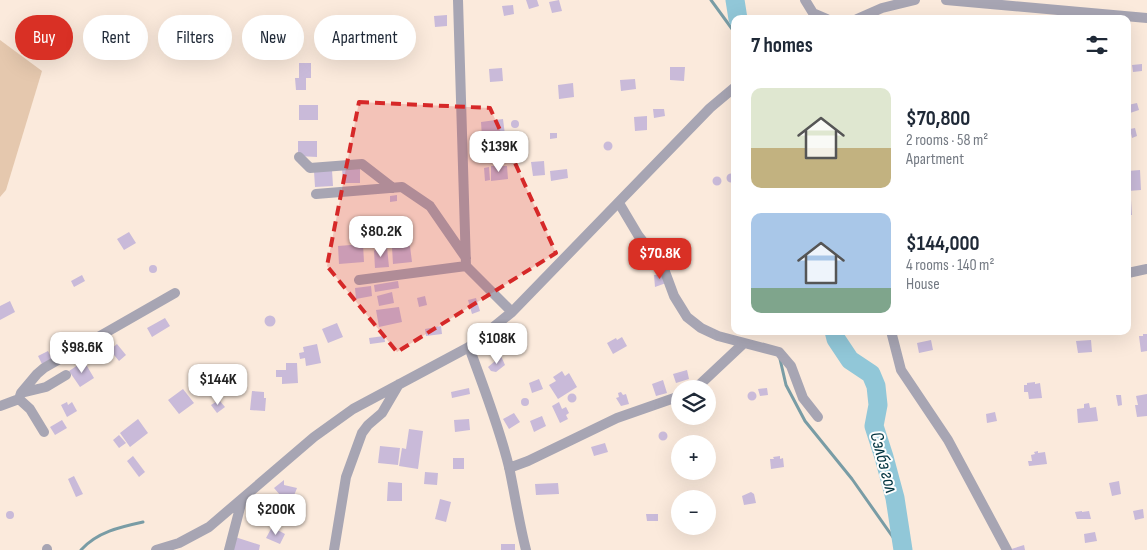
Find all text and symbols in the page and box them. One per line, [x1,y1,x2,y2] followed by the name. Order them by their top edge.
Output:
[15,15,73,60] chip: Buy
[83,15,148,60] chip: Rent
[158,15,232,60] chip: Filters
[242,15,304,60] chip: New
[314,15,416,60] chip: Apartment
[1083,31,1111,59] icon: filters
[751,33,813,58] text: 7 homes
[906,106,970,131] text: $70,800
[791,108,851,168] icon: home
[464,130,534,173] pin: $139K
[906,131,988,150] text: 2 rooms · 58 m²
[480,137,518,156] text: $139K
[906,150,964,169] text: Apartment
[340,216,422,258] pin: $80.2K
[360,222,402,241] text: $80.2K
[906,231,979,256] text: $144,000
[791,233,851,293] icon: home
[619,238,701,280] pin: $70.8K
[639,244,681,263] text: $70.8K
[906,256,994,275] text: 4 rooms · 140 m²
[906,275,940,294] text: House
[462,322,532,365] pin: $108K
[478,329,516,348] text: $108K
[41,332,123,374] pin: $98.6K
[61,338,103,357] text: $98.6K
[183,364,253,406] pin: $144K
[199,370,237,389] text: $144K
[671,380,716,535] map controls
[671,380,716,425] button: layers
[864,429,903,495] water label: Сэлбэ гол
[671,435,716,480] button: +
[671,490,716,535] button: −
[241,494,311,536] pin: $200K
[257,500,295,519] text: $200K

